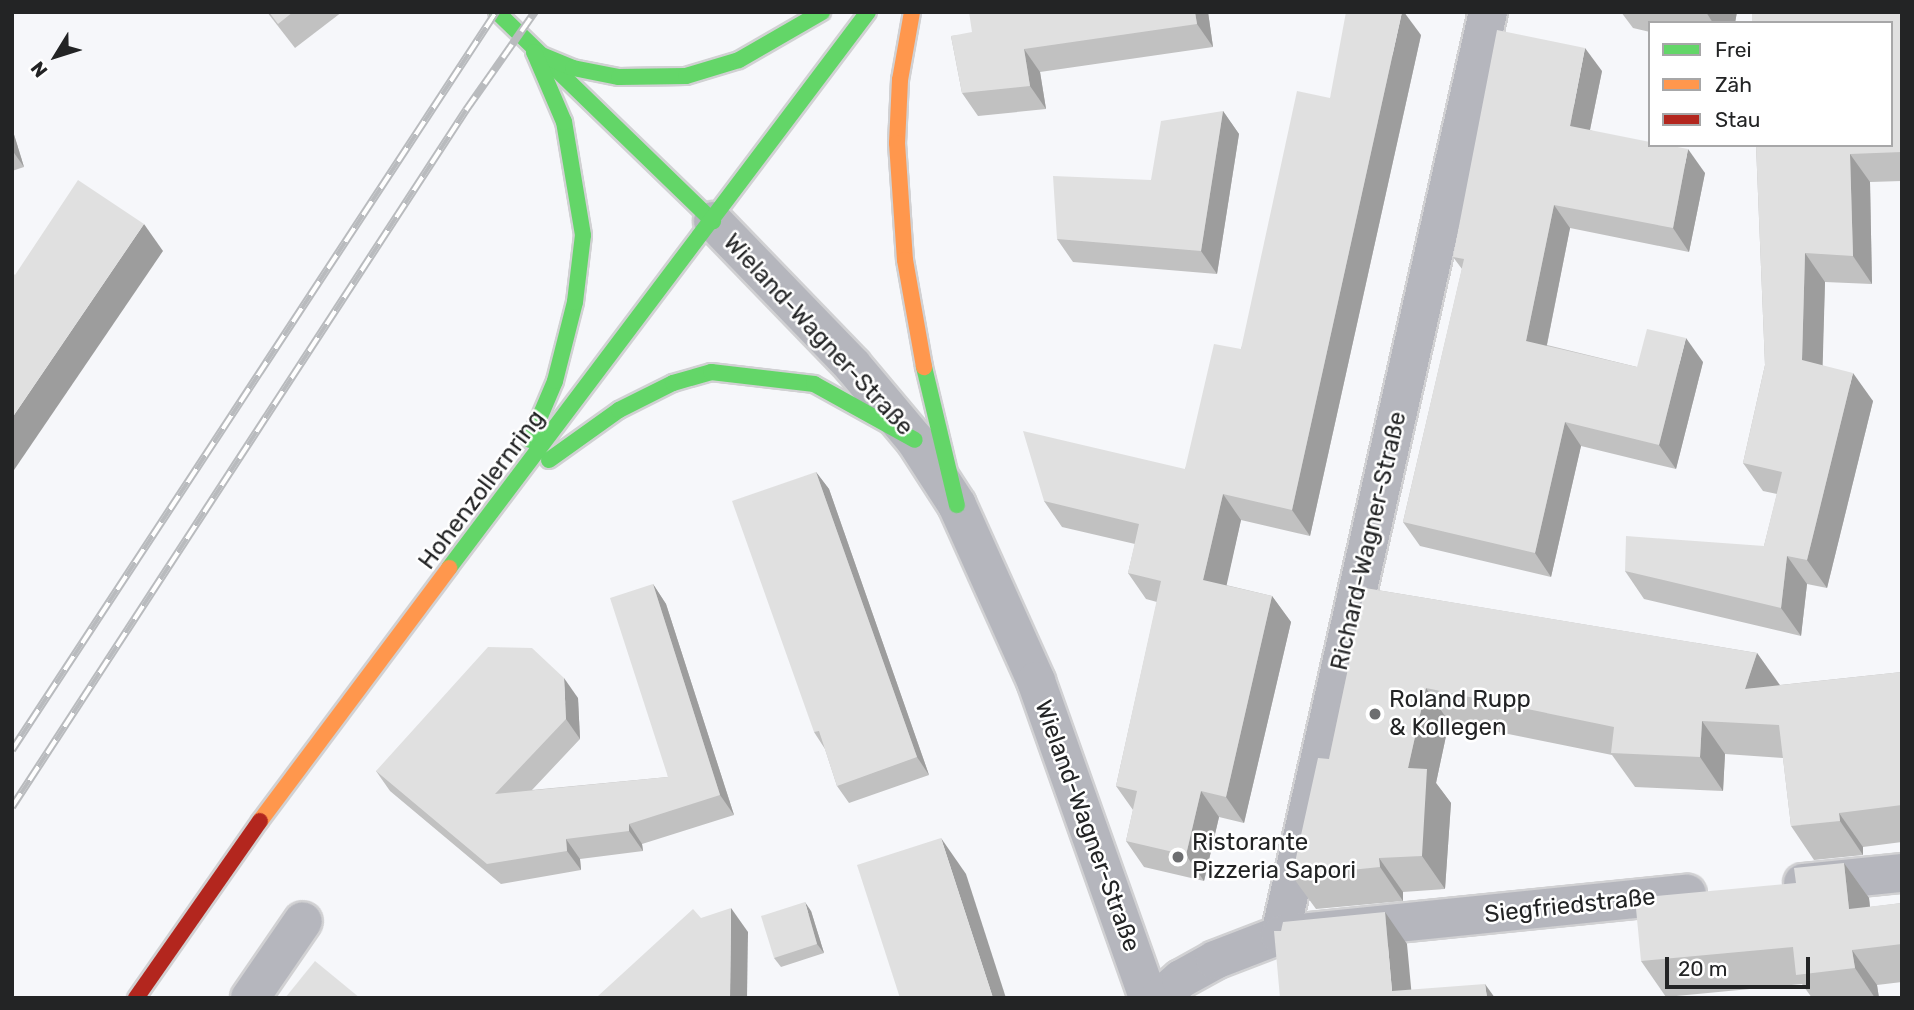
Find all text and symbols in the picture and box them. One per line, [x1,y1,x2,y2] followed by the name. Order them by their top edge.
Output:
[21,21,91,91] north arrow
[1648,21,1893,147] legend
[1715,37,1752,62] text: Frei
[26,57,52,82] text: N
[1715,72,1752,97] text: Zäh
[1715,107,1761,132] text: Stau
[717,228,919,442] street label: Wieland-Wagner-Straße
[413,405,551,575] street label: Hohenzollernring
[1325,409,1413,673] street label: Richard-Wagner-Straße
[1389,686,1531,742] place label: Roland Rupp & Kollegen
[1028,696,1146,956] street label: Wieland-Wagner-Straße
[1367,706,1383,722] marker: Roland Rupp & Kollegen
[1192,829,1356,885] place label: Ristorante Pizzeria Sapori
[1170,849,1186,865] marker: Ristorante Pizzeria Sapori
[1483,883,1657,929] street label: Siegfriedstraße
[1669,944,1814,988] scale bar
[1678,956,1727,981] text: 20 m

